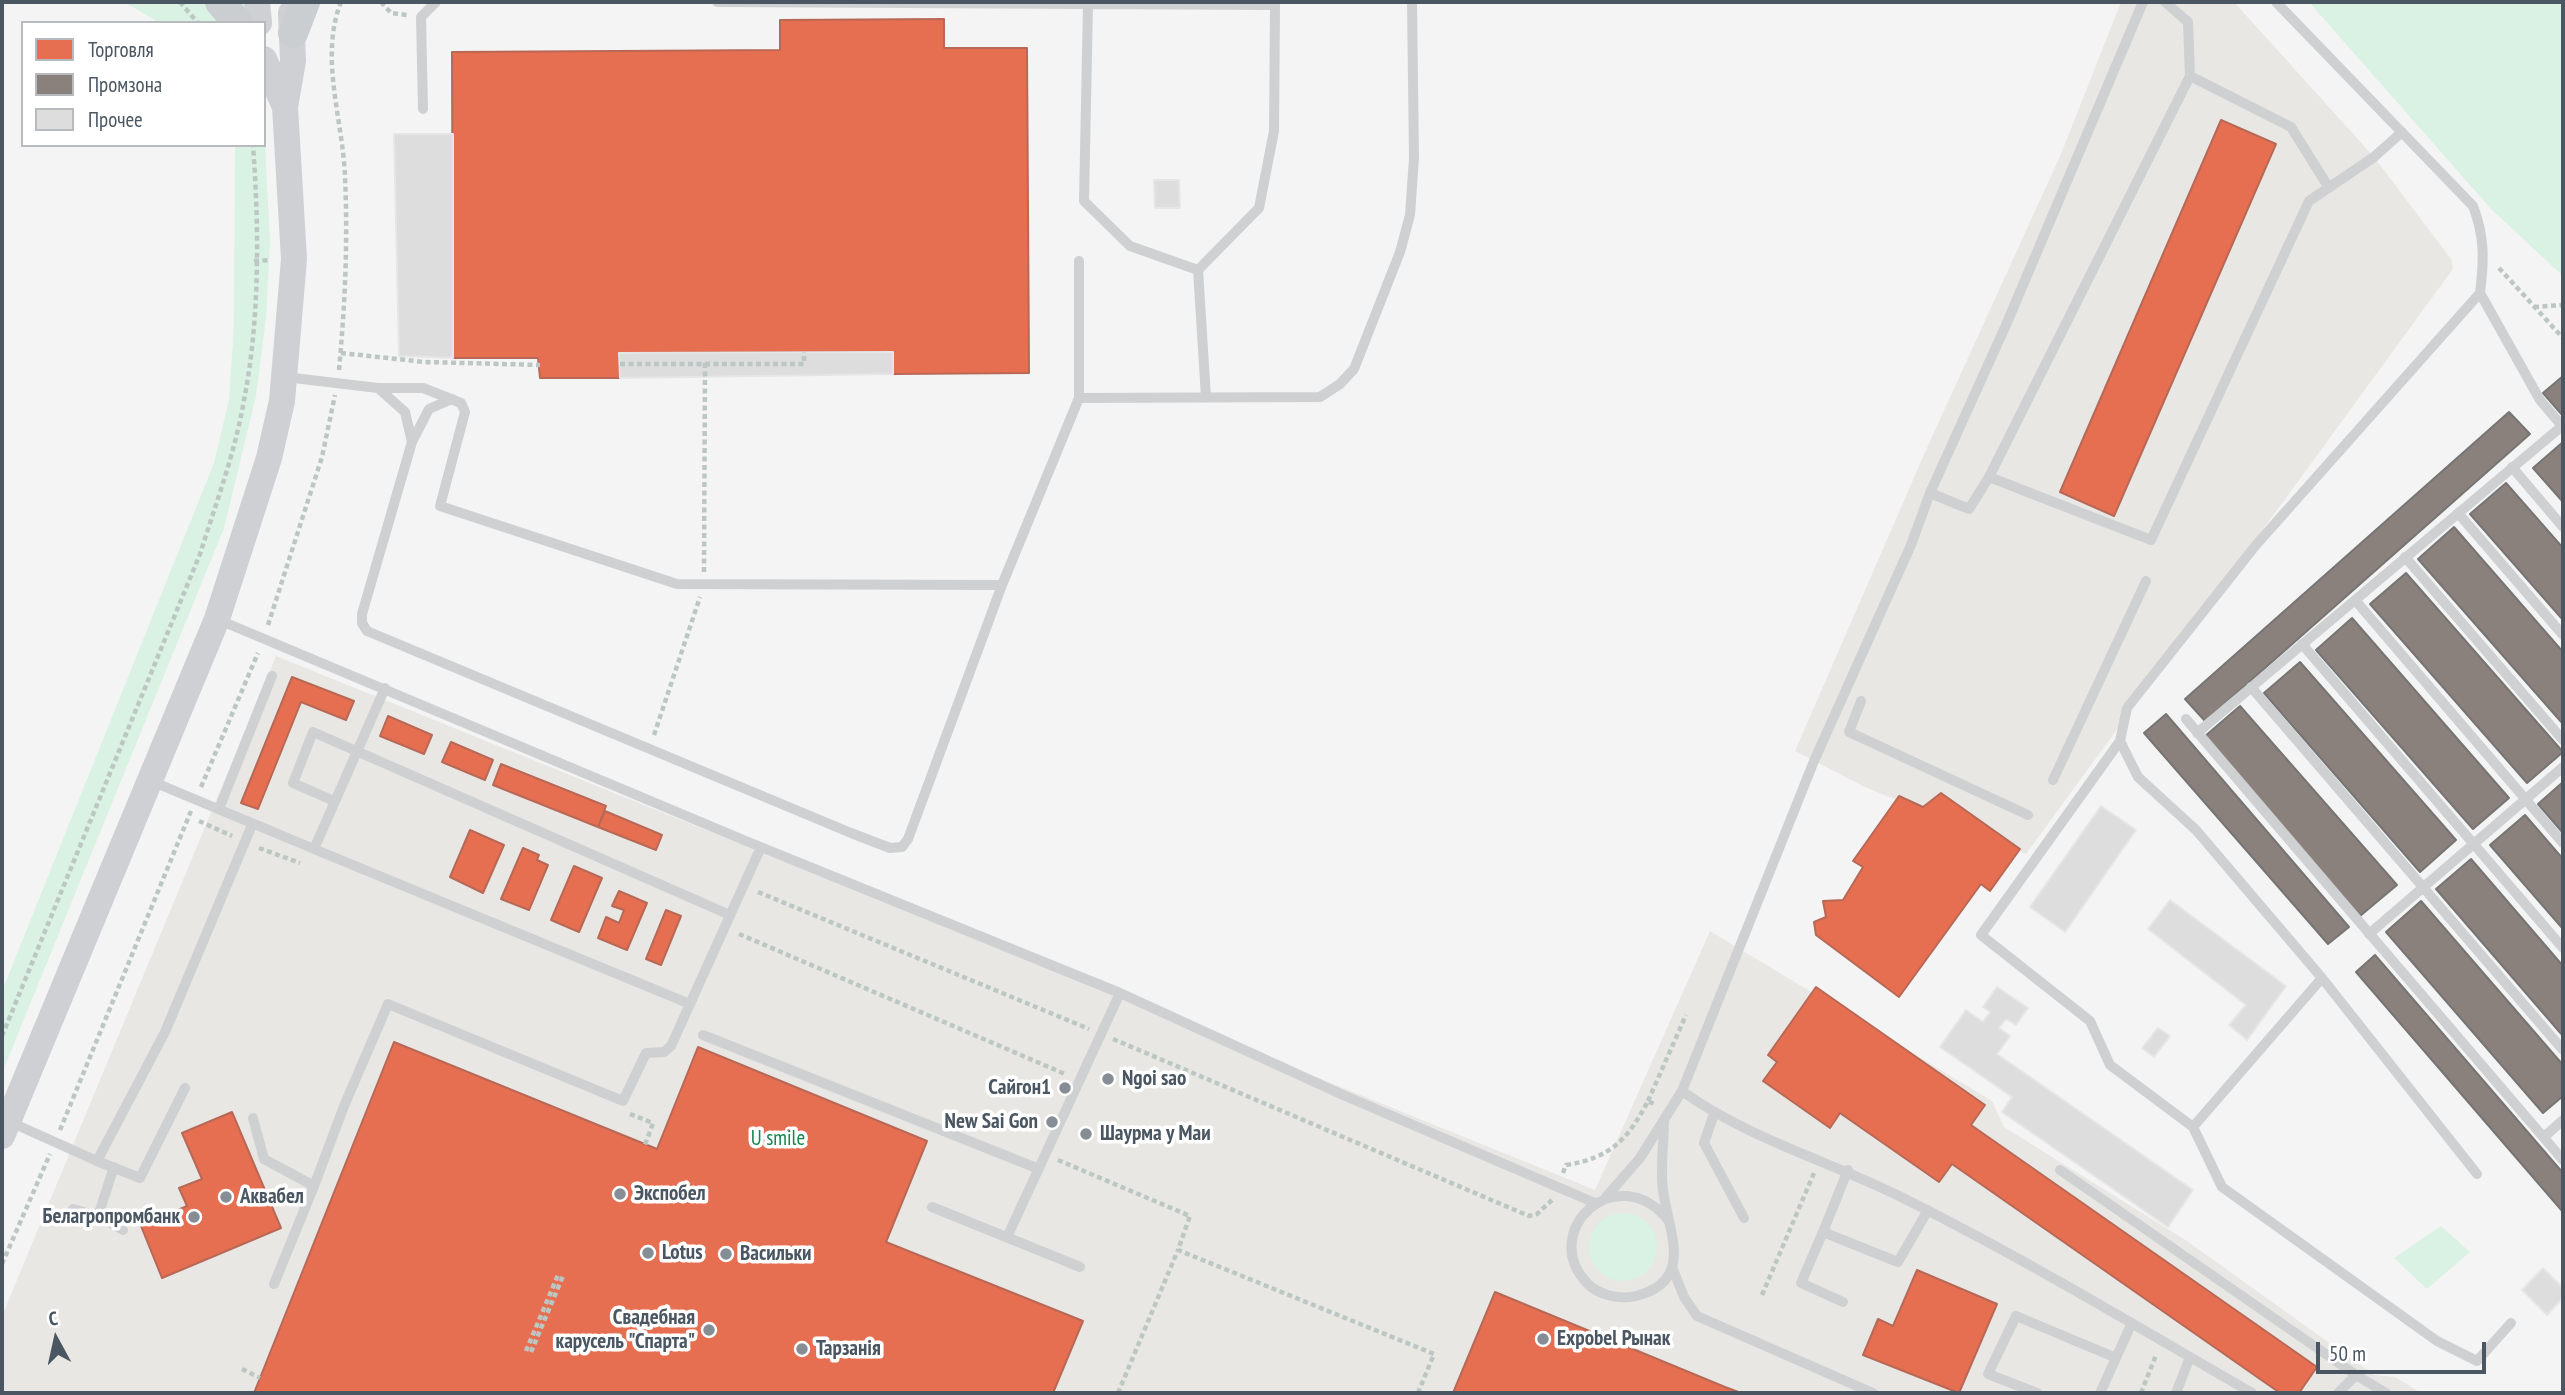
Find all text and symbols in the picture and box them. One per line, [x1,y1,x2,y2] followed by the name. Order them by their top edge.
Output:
[21,21,266,147] legend
[88,36,154,63] text: Торговля
[88,71,162,98] text: Промзона
[88,106,143,133] text: Прочее
[1122,1066,1186,1092] place label: Ngoi sao
[1100,1071,1116,1087] marker: Ngoi sao
[988,1075,1051,1101] place label: Сайгон1
[1057,1080,1073,1096] marker: Сайгон1
[945,1109,1038,1135] place label: New Sai Gon
[1044,1114,1060,1130] marker: New Sai Gon
[1100,1121,1211,1147] place label: Шаурма у Маи
[751,1126,805,1152] park label: U smile
[1078,1126,1094,1142] marker: Шаурма у Маи
[634,1181,706,1207] place label: Экспобел
[240,1184,304,1210] place label: Аквабел
[612,1186,628,1202] marker: Экспобел
[218,1189,234,1205] marker: Аквабел
[43,1204,180,1230] place label: Белагропромбанк
[186,1209,202,1225] marker: Белагропромбанк
[662,1240,703,1266] place label: Lotus
[740,1241,812,1267] place label: Васильки
[640,1245,656,1261] marker: Lotus
[718,1246,734,1262] marker: Васильки
[21,1304,91,1374] north arrow
[556,1305,695,1355] place label: Свадебная карусель "Спарта"
[47,1306,59,1331] text: С
[701,1322,717,1338] marker: Свадебная карусель "Спарта"
[1557,1326,1670,1352] place label: Expobel Рынак
[2320,1328,2490,1372] scale bar
[1535,1331,1551,1347] marker: Expobel Рынак
[816,1336,881,1362] place label: Тарзанія
[2329,1340,2366,1367] text: 50 m
[794,1341,810,1357] marker: Тарзанія

